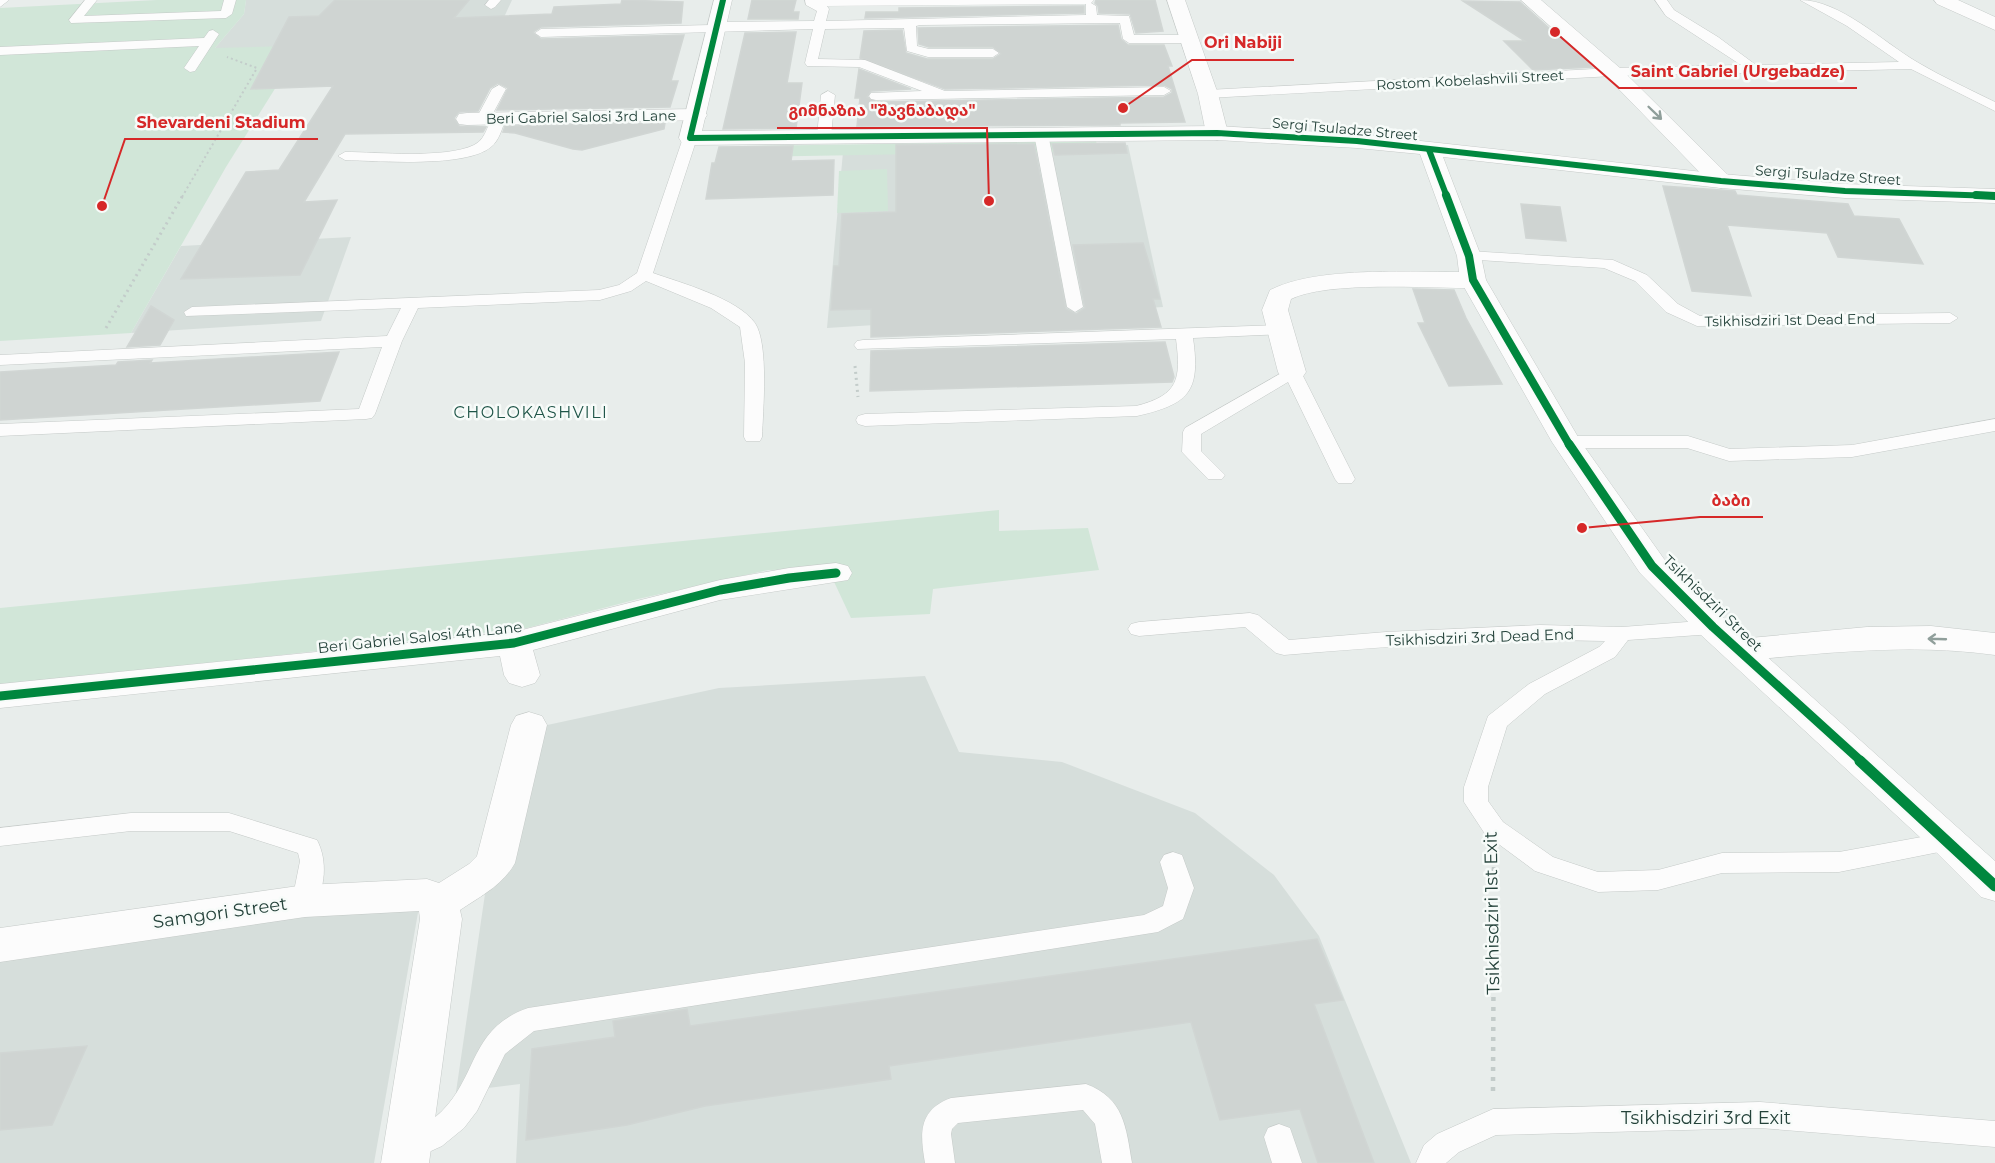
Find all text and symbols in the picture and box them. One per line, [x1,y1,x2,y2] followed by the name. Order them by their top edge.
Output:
[1192,26,1294,60] callout: Ori Nabiji
[1204,33,1282,52] text: Ori Nabiji
[1619,54,1857,88] callout: Saint Gabriel (Urgebadze)
[1631,62,1845,81] text: Saint Gabriel (Urgebadze)
[1376,66,1565,94] street label: Rostom Kobelashvili Street
[777,94,987,128] callout: გიმნაზია "შავნაბადა"
[789,101,975,121] text: გიმნაზია "შავნაბადა"
[125,105,318,139] callout: Shevardeni Stadium
[486,106,676,128] street label: Beri Gabriel Salosi 3rd Lane
[1648,106,1663,120] one-way arrow
[136,113,306,132] text: Shevardeni Stadium
[1271,114,1419,144] street label: Sergi Tsuladze Street
[1754,161,1902,189] street label: Sergi Tsuladze Street
[1705,310,1875,330] street label: Tsikhisdziri 1st Dead End
[454,403,608,422] district label: CHOLOKASHVILI
[1700,483,1763,517] callout: ბაბი
[1711,491,1751,510] text: ბაბი
[1659,551,1767,655] street label: Tsikhisdziri Street
[317,617,523,657] street label: Beri Gabriel Salosi 4th Lane
[1385,624,1575,650] street label: Tsikhisdziri 3rd Dead End
[1927,634,1947,645] one-way arrow
[1480,831,1504,995] street label: Tsikhisdziri 1st Exit
[151,893,289,933] street label: Samgori Street
[1621,1107,1791,1129] street label: Tsikhisdziri 3rd Exit

